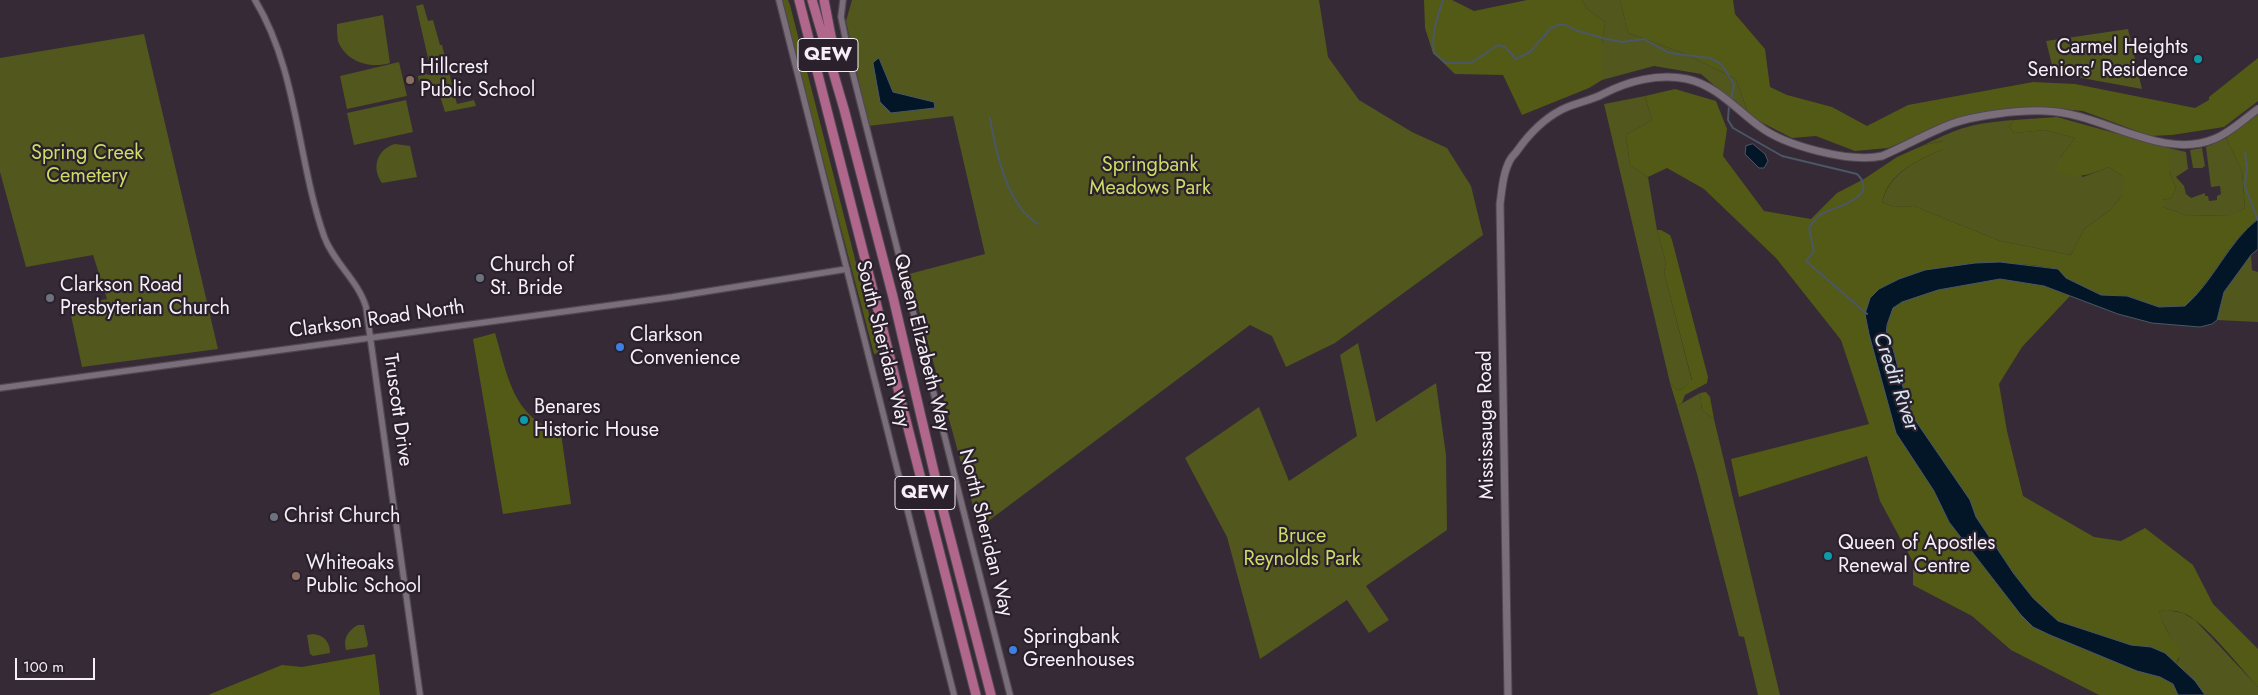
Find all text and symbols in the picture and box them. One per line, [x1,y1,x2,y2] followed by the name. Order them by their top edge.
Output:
[2027,36,2188,83] place label: Carmel Heights Seniors' Residence
[798,38,858,72] road number: QEW
[2192,53,2204,65] marker: Carmel Heights Seniors' Residence
[420,56,535,103] place label: Hillcrest Public School
[404,74,416,86] marker: Hillcrest Public School
[31,142,143,189] park label: Spring Creek Cemetery
[1089,154,1211,201] park label: Springbank Meadows Park
[887,252,955,434] street label: Queen Elizabeth Way
[490,254,574,301] place label: Church of St. Bride
[850,258,914,430] street label: South Sheridan Way
[474,272,486,284] marker: Church of St. Bride
[60,274,230,321] place label: Clarkson Road Presbyterian Church
[44,292,56,304] marker: Clarkson Road Presbyterian Church
[288,296,466,344] street label: Clarkson Road North
[630,324,740,371] place label: Clarkson Convenience
[1866,330,1924,434] water label: Credit River
[614,341,626,353] marker: Clarkson Convenience
[1474,350,1500,500] street label: Mississauga Road
[377,352,417,468] street label: Truscott Drive
[534,396,659,443] place label: Benares Historic House
[518,414,530,426] marker: Benares Historic House
[953,447,1017,619] street label: North Sheridan Way
[895,476,955,509] road number: QEW
[284,505,400,529] place label: Christ Church
[268,511,280,523] marker: Christ Church
[1243,525,1361,572] park label: Bruce Reynolds Park
[1838,532,1995,579] place label: Queen of Apostles Renewal Centre
[1822,550,1834,562] marker: Queen of Apostles Renewal Centre
[306,552,421,599] place label: Whiteoaks Public School
[290,570,302,582] marker: Whiteoaks Public School
[1023,626,1134,673] place label: Springbank Greenhouses
[1007,644,1019,656] marker: Springbank Greenhouses
[18,648,98,680] scale bar
[23,656,64,678] text: 100 m

